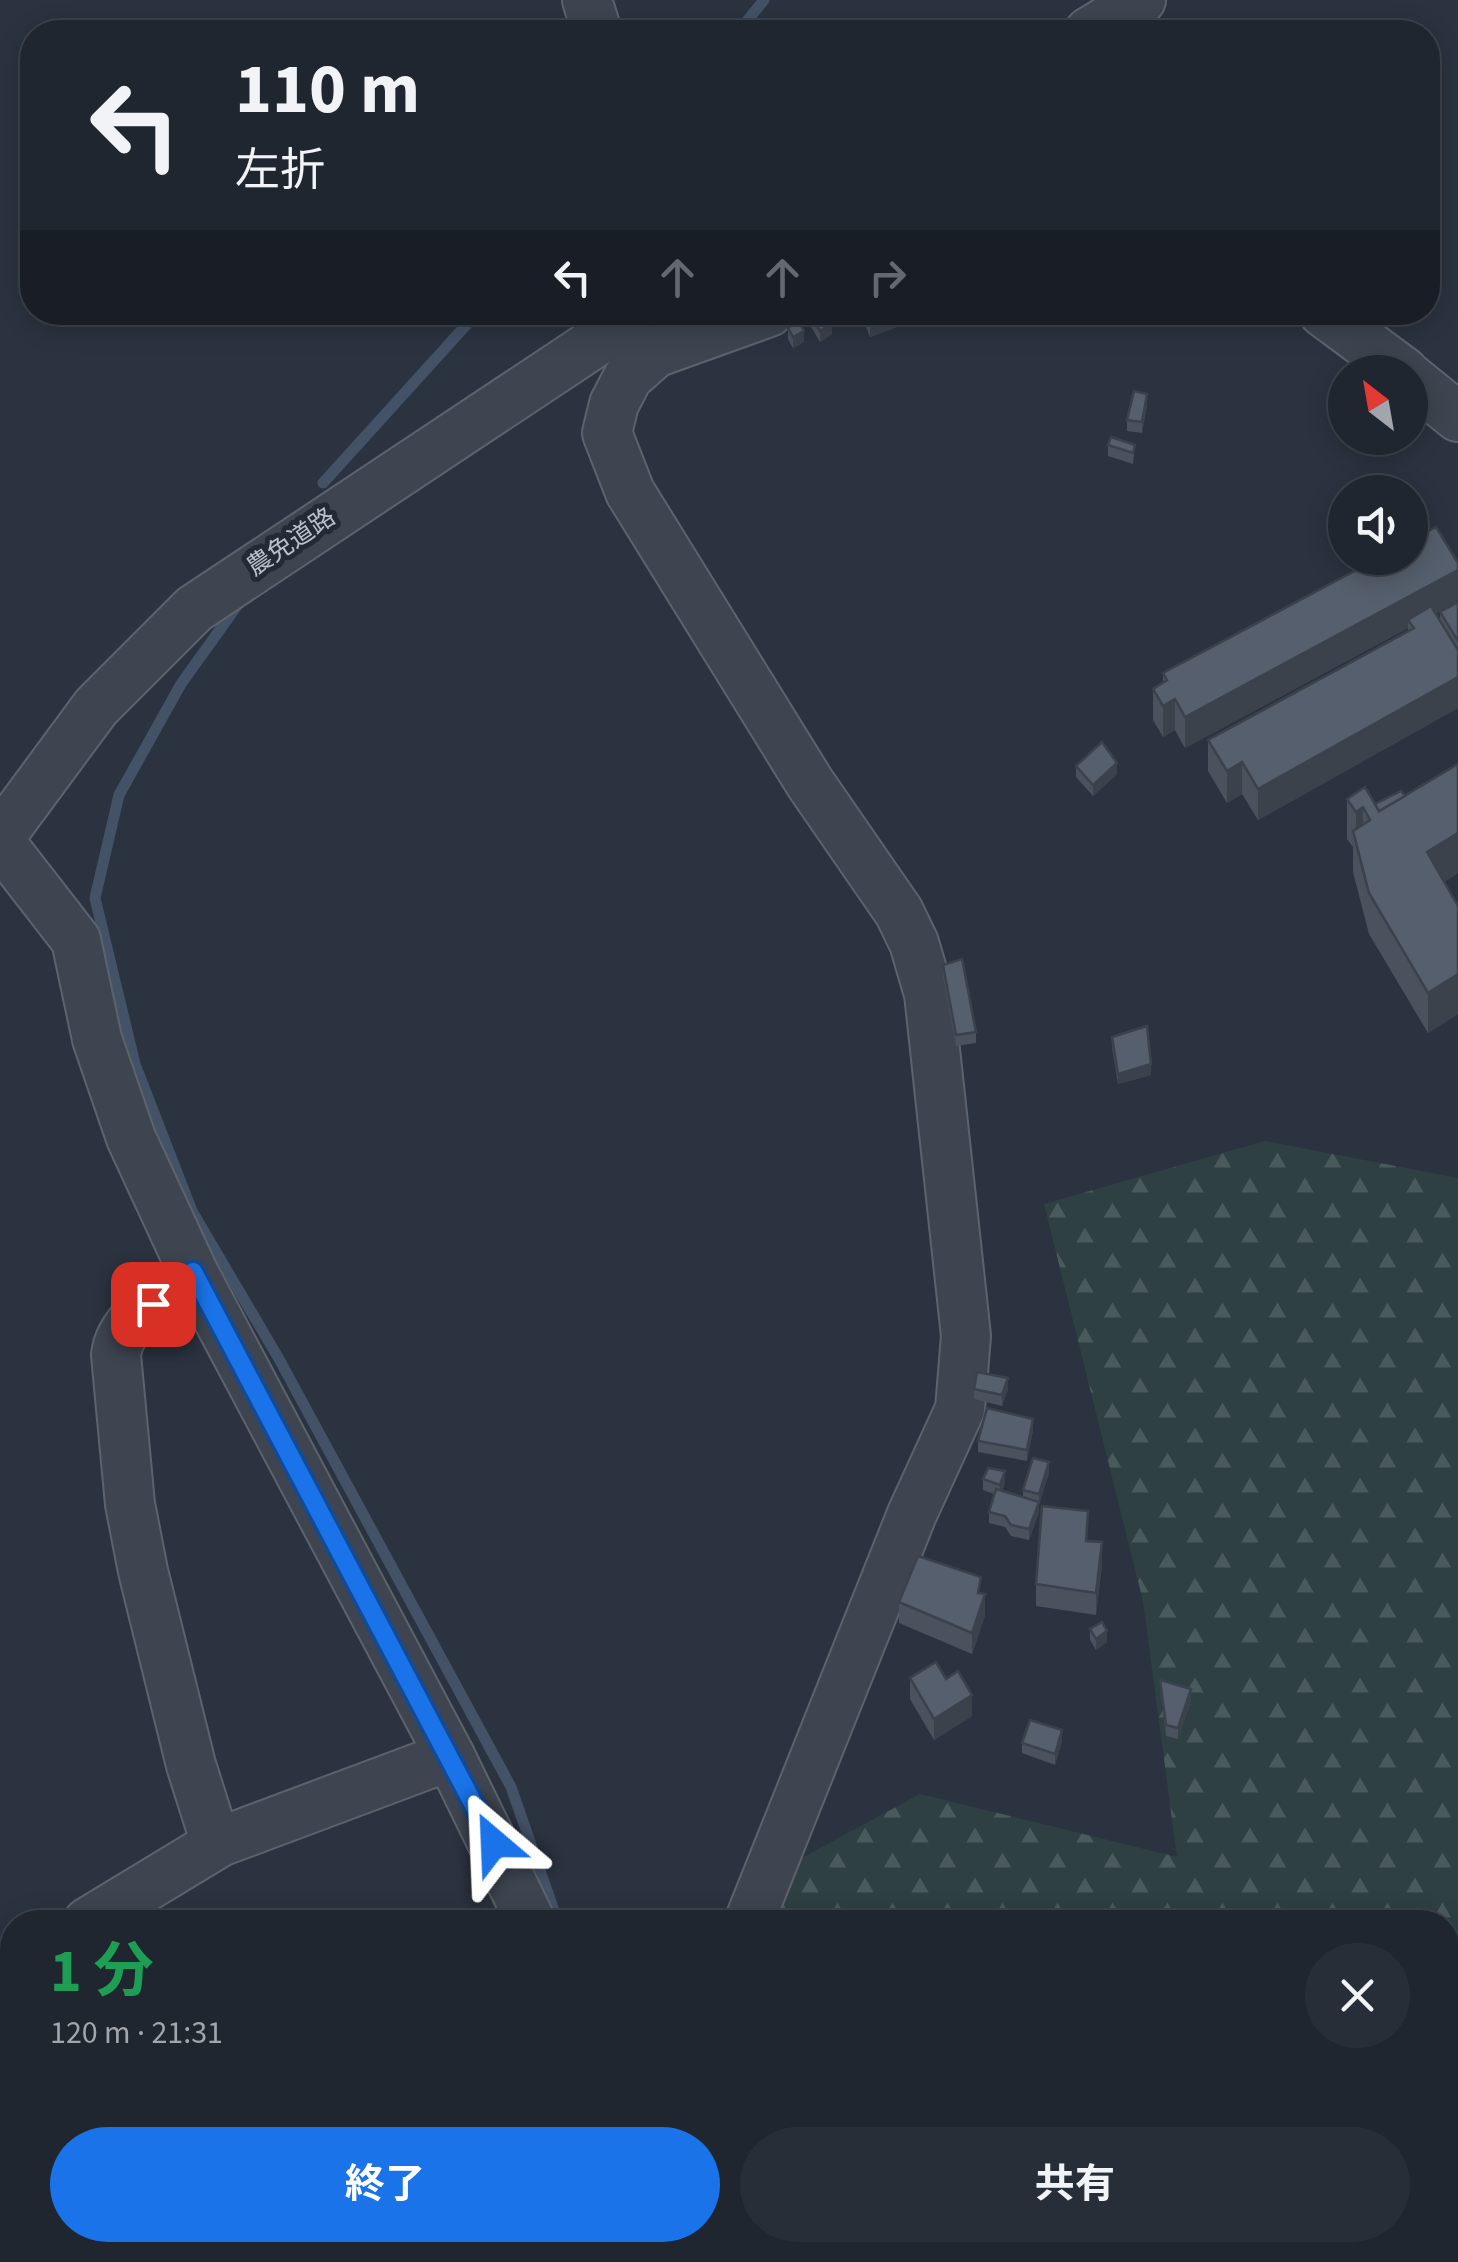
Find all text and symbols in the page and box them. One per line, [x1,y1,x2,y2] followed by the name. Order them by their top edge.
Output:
[235,40,420,140] text: 110 m
[70,60,200,190] icon: left
[235,139,325,203] text: 左折
[545,250,600,305] icon: left
[650,250,705,305] icon: ahead
[755,250,810,305] icon: ahead
[860,250,915,305] icon: right
[1328,355,1428,455] north arrow
[1328,355,1428,575] map controls
[1328,475,1428,575] button: sound
[239,499,343,585] street label: 農免道路
[111,1262,196,1347] pin
[126,1277,181,1332] icon: arrive
[442,1791,546,1895] position arrow
[50,1930,154,2015] text: 1 分
[1305,1943,1410,2048] button: close
[50,2010,223,2056] text: 120 m · 21:31
[50,2127,720,2242] button: 終了
[740,2127,1410,2242] button: 共有

